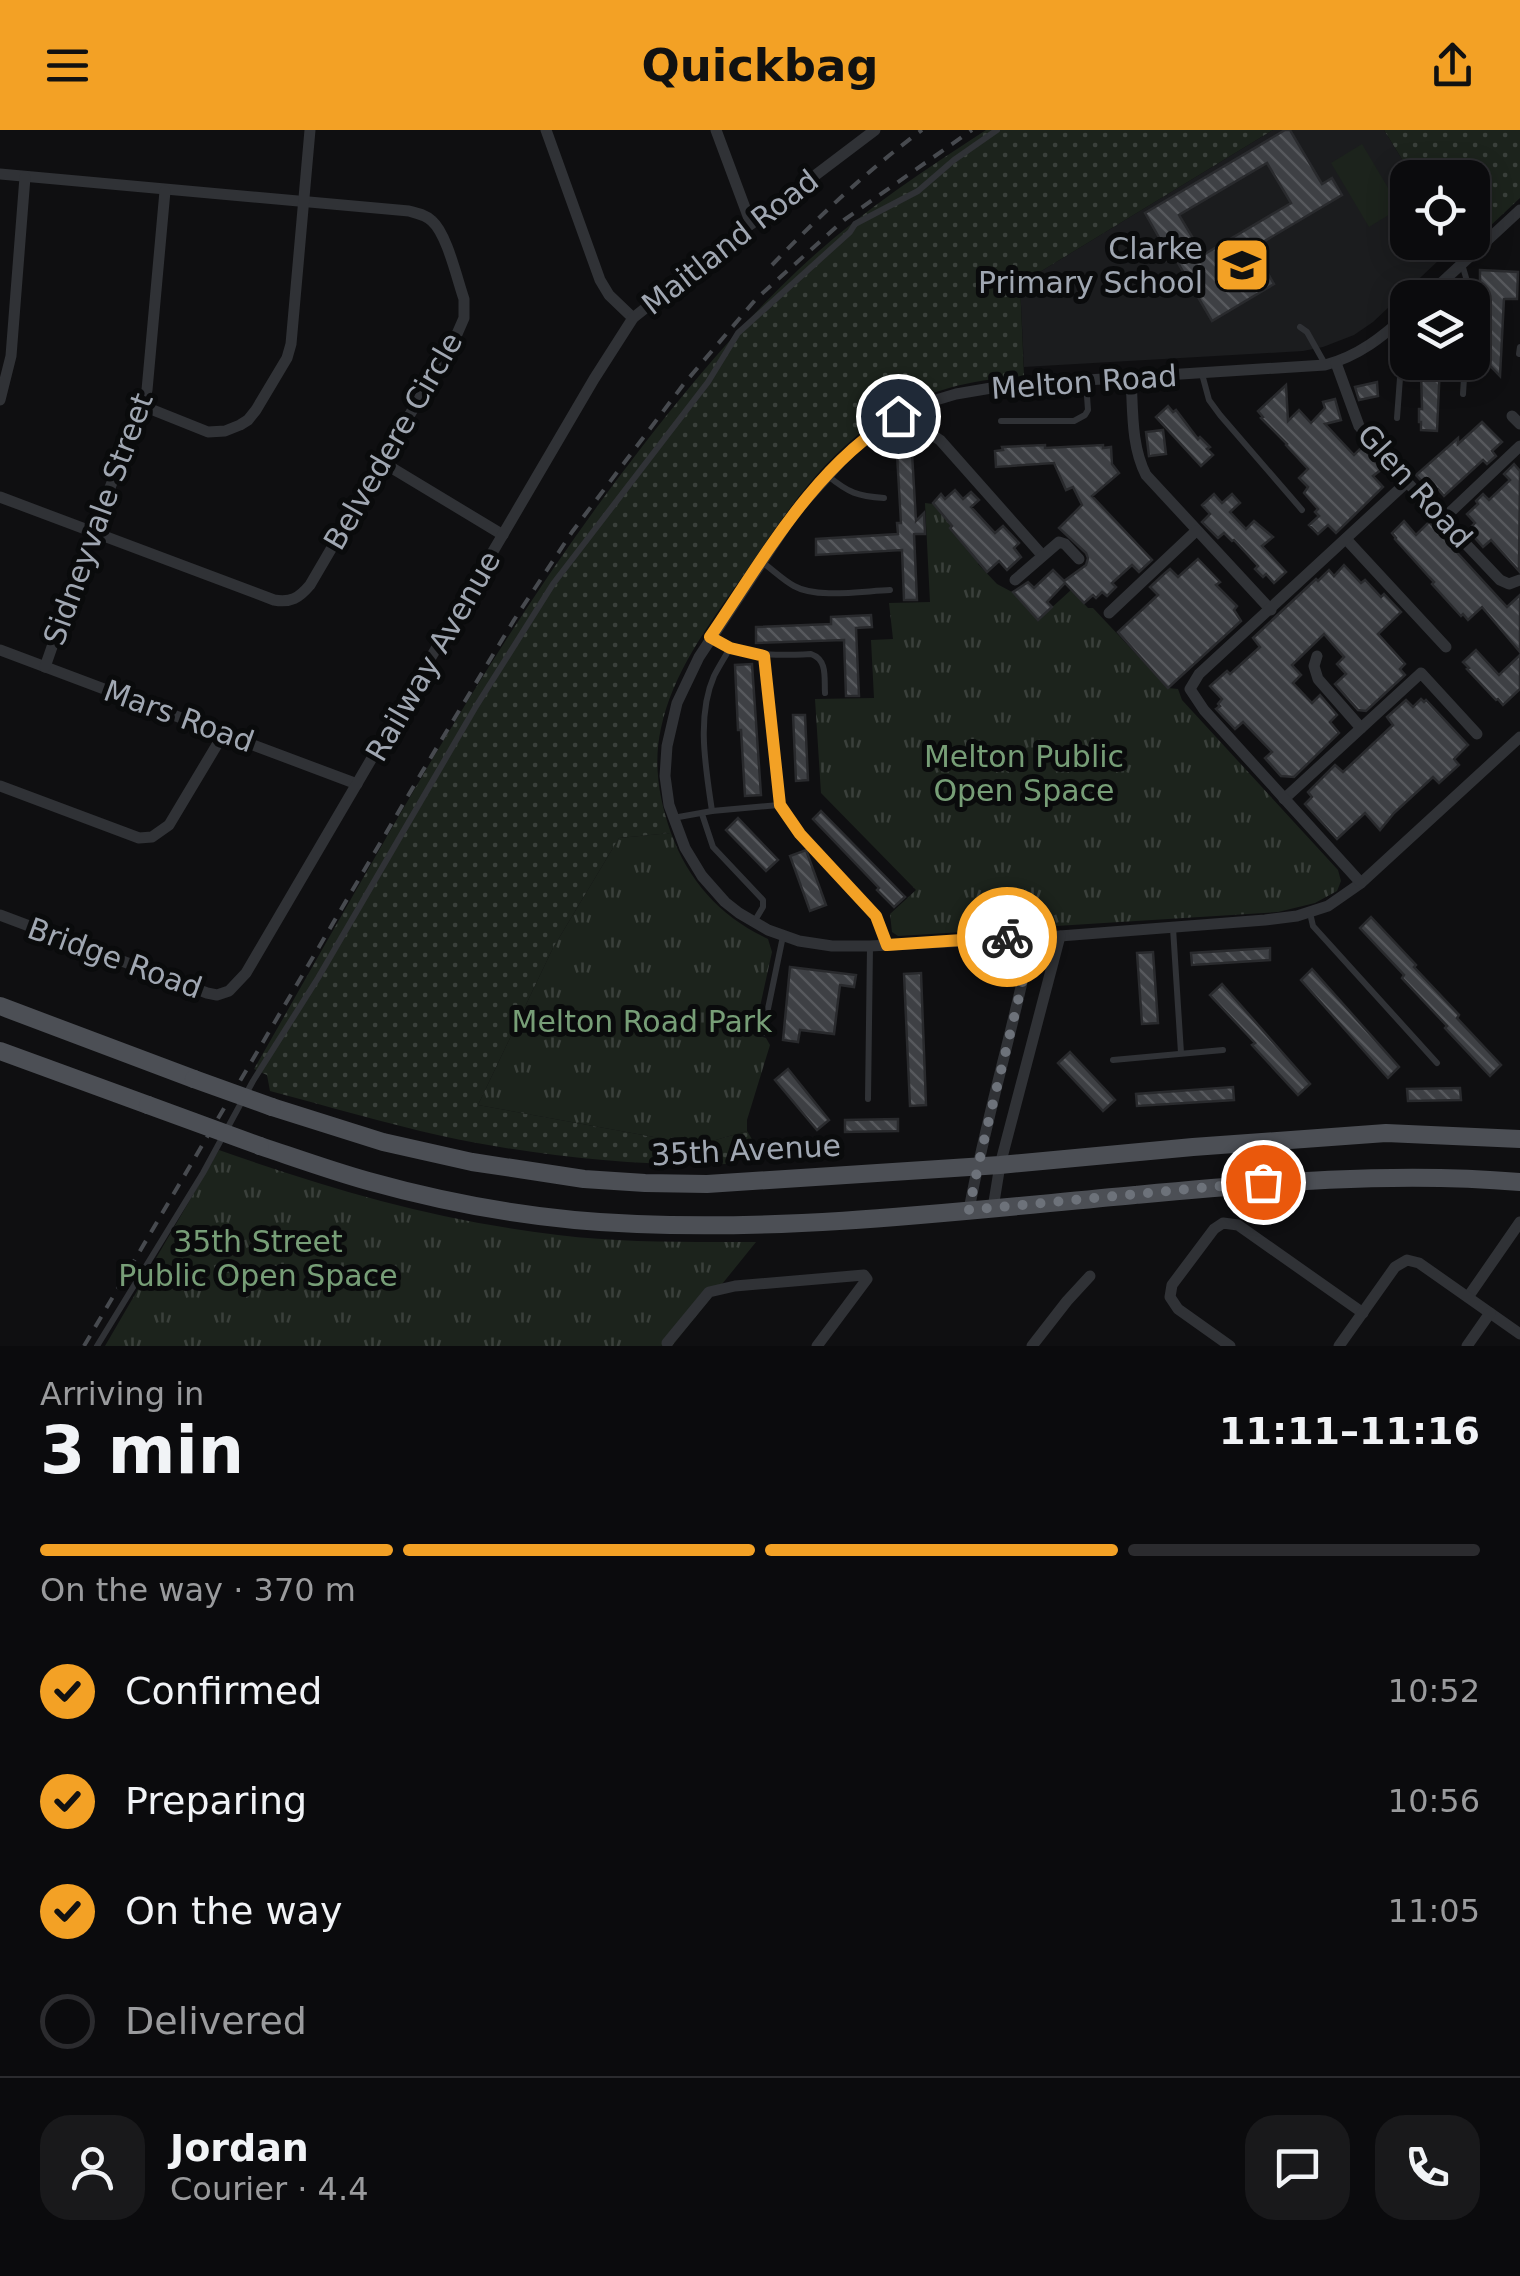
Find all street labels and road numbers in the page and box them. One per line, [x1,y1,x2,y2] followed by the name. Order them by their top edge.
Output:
[635,162,825,322] street label: Maitland Road
[317,326,469,556] street label: Belvedere Circle
[990,358,1178,406] street label: Melton Road
[36,388,160,650] street label: Sidneyvale Street
[1351,417,1479,555] street label: Glen Road
[359,545,507,767] street label: Railway Avenue
[99,673,259,759] street label: Mars Road
[23,910,207,1006] street label: Bridge Road
[650,1128,842,1172] street label: 35th Avenue

